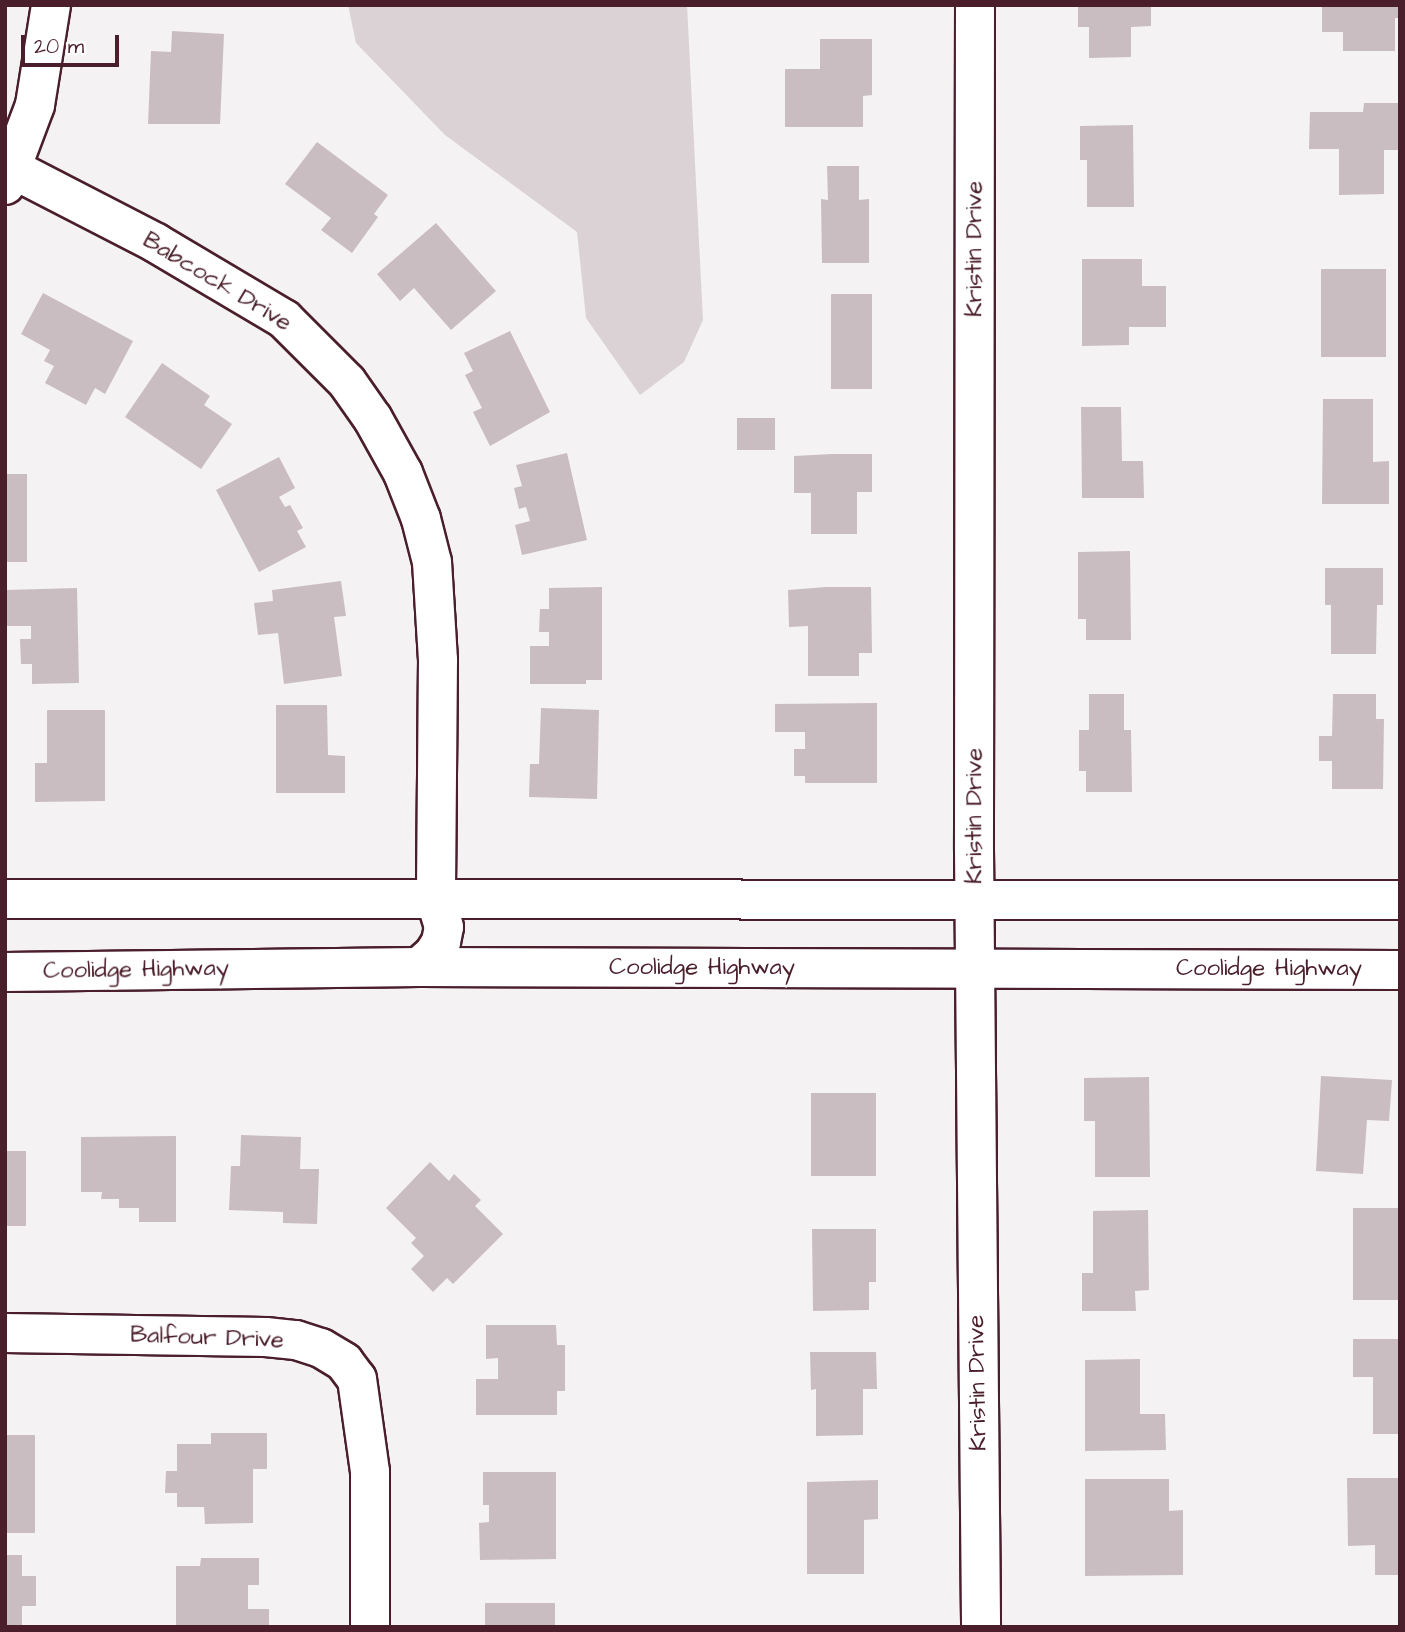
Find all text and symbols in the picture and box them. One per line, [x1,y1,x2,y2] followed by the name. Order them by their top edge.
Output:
[24,21,122,65] scale bar
[34,32,84,61] text: 20 m
[961,181,989,317] street label: Kristin Drive
[137,226,297,338] street label: Babcock Drive
[961,748,989,884] street label: Kristin Drive
[43,954,229,986] street label: Coolidge Highway
[609,954,795,982] street label: Coolidge Highway
[1176,955,1362,983] street label: Coolidge Highway
[962,1315,994,1451] street label: Kristin Drive
[130,1321,284,1355] street label: Balfour Drive

